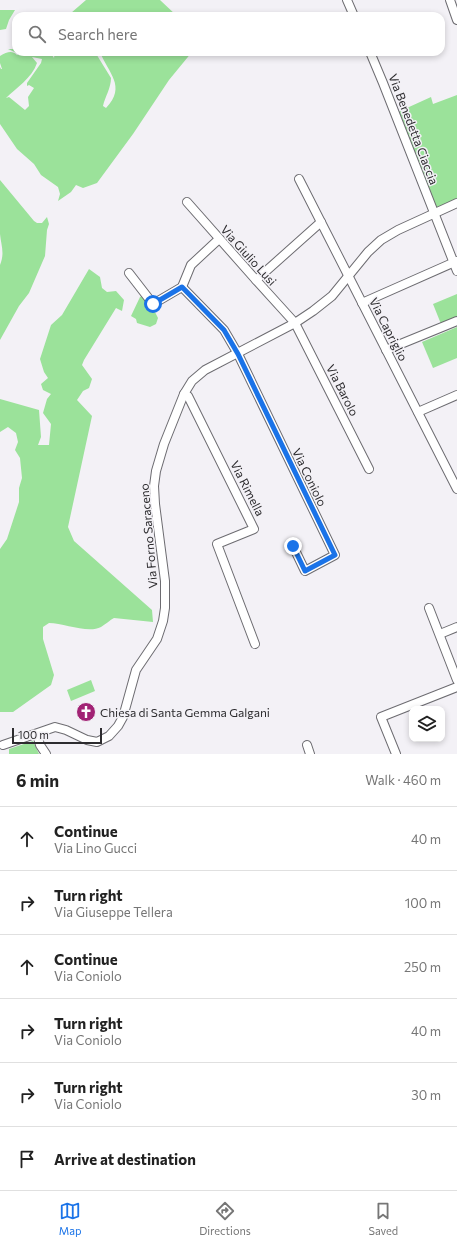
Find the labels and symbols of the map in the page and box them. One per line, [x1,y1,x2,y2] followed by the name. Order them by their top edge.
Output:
[386,72,442,186] street label: Via Benedetta Ciaccia
[218,222,280,288] street label: Via Giulio Lusi
[144,295,162,313] route start
[367,295,411,363] street label: Via Capriglio
[324,362,362,418] street label: Via Barolo
[290,446,330,508] street label: Via Coniolo
[228,458,268,518] street label: Via Rimella
[136,483,160,589] street label: Via Forno Saraceno
[284,537,302,555] route end
[75,701,97,723] church icon: Chiesa di Santa Gemma Galgani
[100,705,270,719] place label: Chiesa di Santa Gemma Galgani
[12,726,102,745] scale bar

